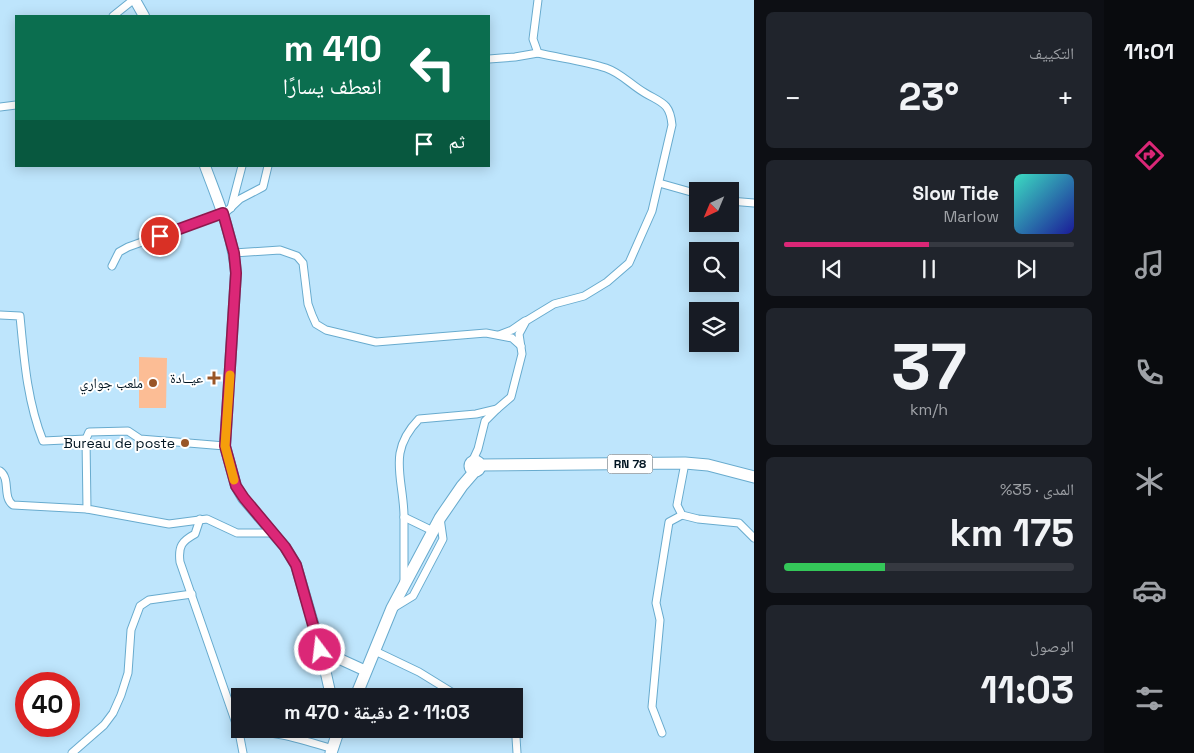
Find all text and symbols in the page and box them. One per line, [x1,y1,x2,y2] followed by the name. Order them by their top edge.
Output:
[284,27,382,71] text: 410 m
[400,35,465,100] icon: left
[1124,37,1174,65] text: 11:01
[1029,43,1074,64] text: التكييف
[283,72,382,100] text: انعطف يسارًا
[899,73,959,121] text: 23°
[784,80,801,116] text: −
[1057,80,1074,116] text: +
[448,129,465,154] text: ثم
[410,130,438,158] icon: arrive
[1132,138,1167,173] icon: directions
[913,181,999,206] text: Slow Tide
[689,182,739,232] north arrow
[689,182,739,352] map controls
[943,206,999,227] text: Marlow
[139,215,181,257] pin
[146,222,174,250] icon: arrive
[689,242,739,292] button: search
[1132,247,1167,282] icon: music
[818,255,846,283] icon: previous
[915,255,943,283] icon: pause
[1012,255,1040,283] icon: next
[689,302,739,352] button: layers
[891,325,967,408] text: 37
[1132,355,1167,390] icon: phone
[170,369,203,387] place label: عيــادة
[207,371,221,385] marker: عيــادة
[80,374,143,395] place label: ملعب جواري
[147,377,159,389] marker: ملعب جواري
[910,399,948,420] text: km/h
[64,434,175,452] place label: Bureau de poste
[179,437,191,449] marker: Bureau de poste
[608,454,652,474] road number: RN 78
[1132,464,1167,499] icon: climate
[1000,479,1074,500] text: المدى · 35%
[949,509,1074,557] text: 175 km
[1132,573,1167,608] icon: car
[293,623,345,675] position arrow
[1030,636,1074,657] text: الوصول
[981,666,1074,714] text: 11:03
[15,672,80,737] speed limit sign: 40
[1132,681,1167,716] icon: filters
[284,700,470,725] text: 11:03 · 2 دقيقة · 470 m

